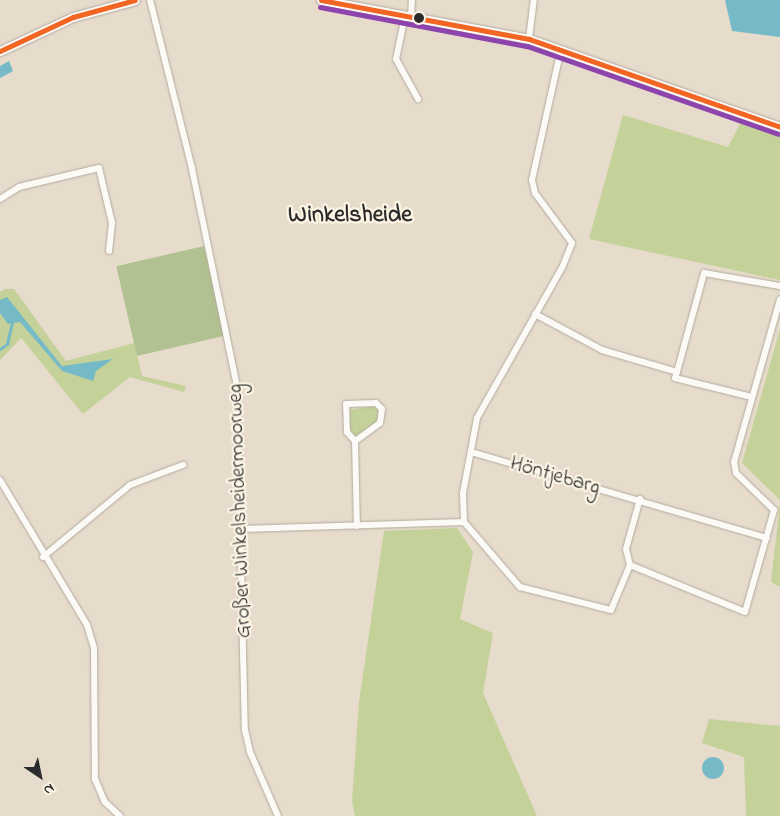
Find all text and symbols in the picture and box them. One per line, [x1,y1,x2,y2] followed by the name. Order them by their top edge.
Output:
[414,13,424,23] unlabelled marker
[288,202,412,230] district label: Winkelsheide
[223,383,257,639] street label: Großer Winkelsheidermoorweg
[507,451,603,501] street label: Höntjebarg
[15,751,65,801] north arrow
[39,777,58,800] text: N

